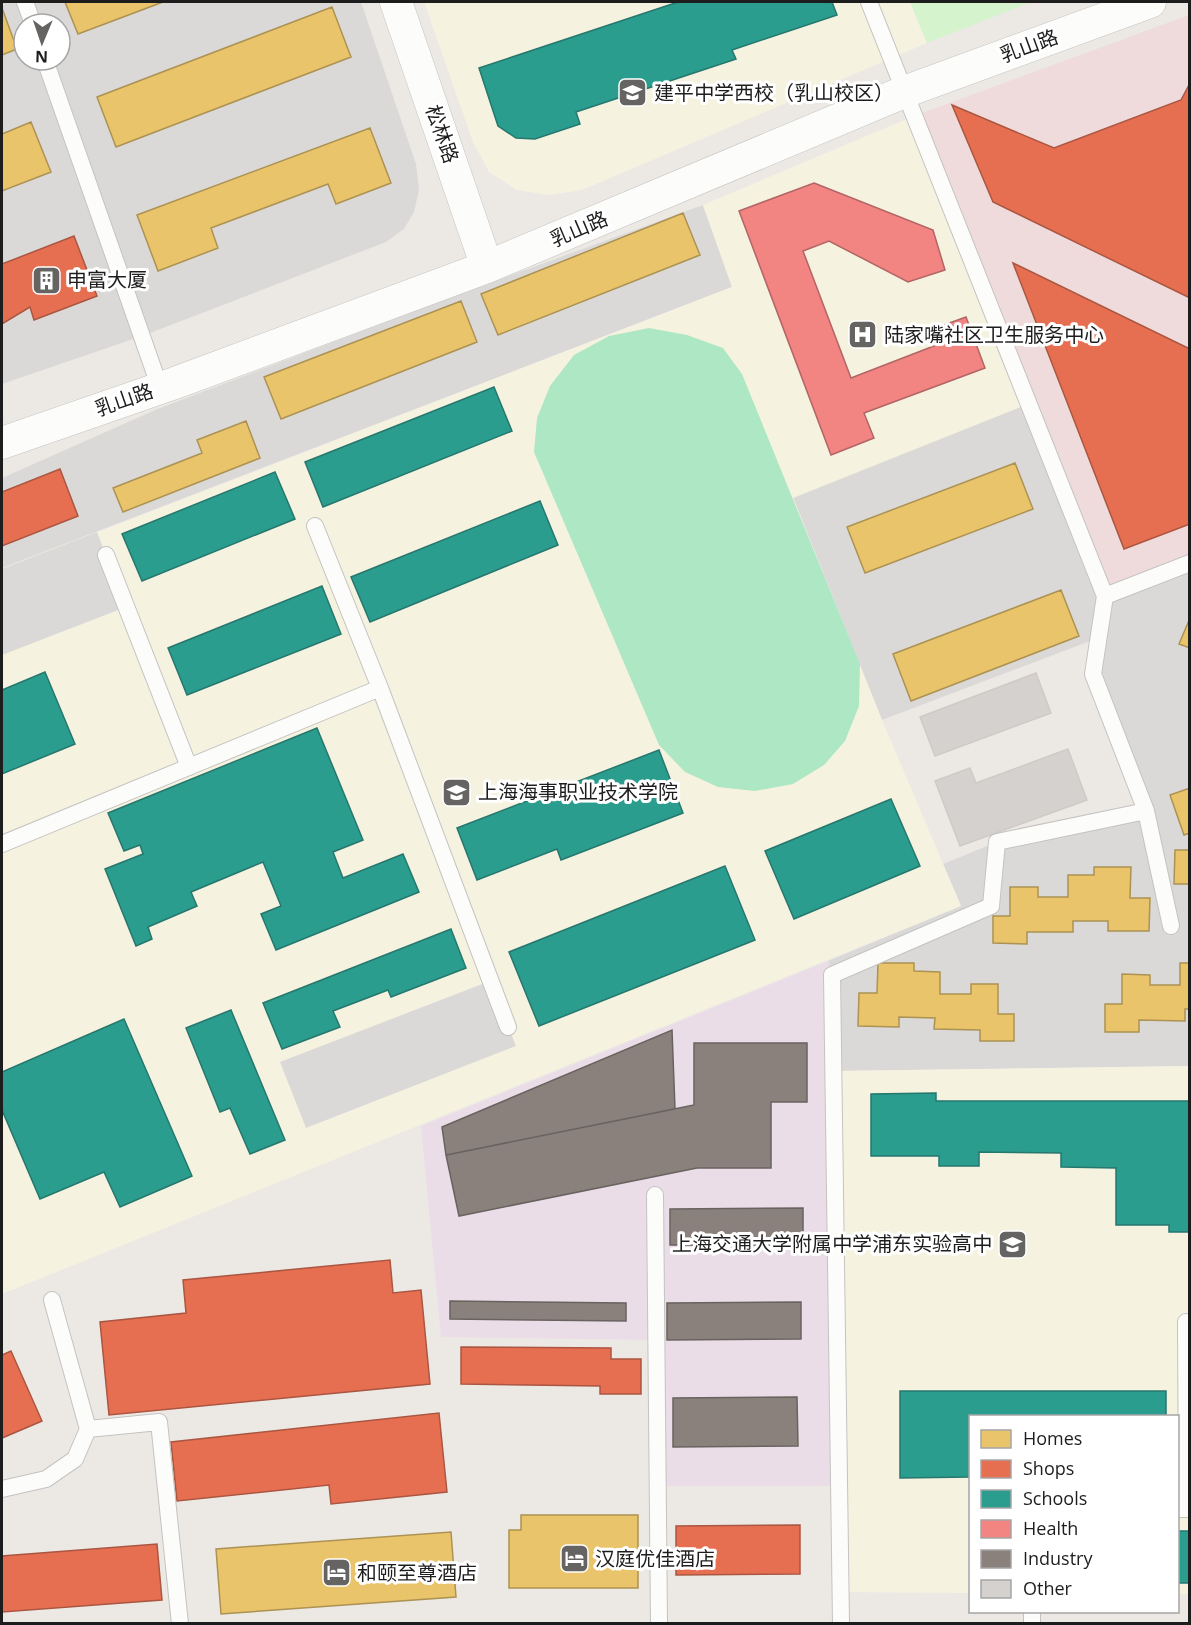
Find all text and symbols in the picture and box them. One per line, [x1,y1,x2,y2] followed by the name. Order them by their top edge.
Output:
[12,12,72,72] north arrow
[996,23,1062,68] street label: 乳山路
[35,46,48,68] text: N
[617,77,649,109] school or university icon: 建平中学西校（乳山校区）
[654,79,894,106] place label: 建平中学西校（乳山校区）
[420,101,465,167] street label: 松林路
[546,204,612,253] street label: 乳山路
[30,264,62,296] building icon: 申富大厦
[67,266,147,293] place label: 申富大厦
[847,319,879,351] hospital icon: 陆家嘴社区卫生服务中心
[884,321,1104,348] place label: 陆家嘴社区卫生服务中心
[91,377,157,422] street label: 乳山路
[441,776,473,808] school or university icon: 上海海事职业技术学院
[478,778,678,805] place label: 上海海事职业技术学院
[997,1228,1029,1260] school or university icon: 上海交通大学附属中学浦东实验高中
[672,1230,992,1257] place label: 上海交通大学附属中学浦东实验高中
[969,1415,1179,1613] legend
[1023,1426,1082,1450] text: Homes
[1023,1456,1074,1480] text: Shops
[1023,1486,1087,1510] text: Schools
[1023,1516,1078,1540] text: Health
[558,1543,590,1575] hotel icon: 汉庭优佳酒店
[595,1545,715,1572] place label: 汉庭优佳酒店
[1023,1546,1093,1570] text: Industry
[320,1557,352,1589] hotel icon: 和颐至尊酒店
[357,1559,477,1586] place label: 和颐至尊酒店
[1023,1576,1073,1600] text: Other

